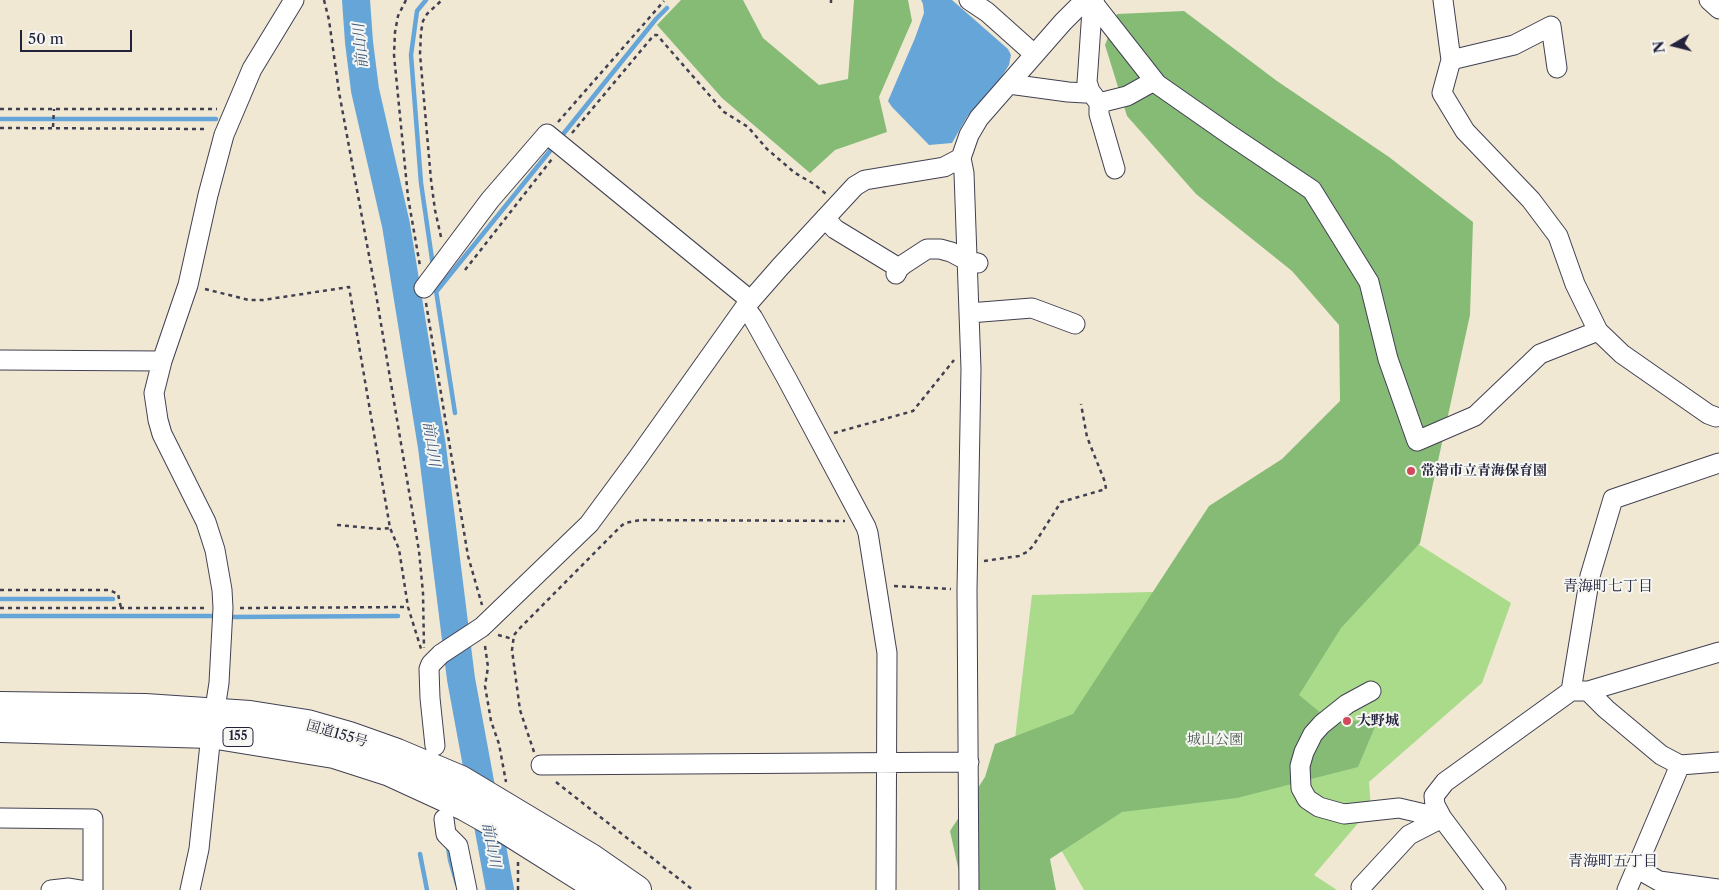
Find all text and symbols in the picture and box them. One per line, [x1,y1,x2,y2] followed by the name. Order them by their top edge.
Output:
[22,20,135,52] scale bar
[1649,20,1699,70] north arrow
[350,23,372,69] water label: 前山川
[28,29,64,48] text: 50 m
[1649,40,1669,54] text: N
[419,420,443,468] water label: 前山川
[1421,463,1547,479] place label: 常滑市立青海保育園
[1405,465,1417,477] marker: 常滑市立青海保育園
[1563,578,1653,596] district label: 青海町七丁目
[1357,713,1399,729] place label: 大野城
[1341,715,1353,727] marker: 大野城
[304,717,370,751] street label: 国道155号
[223,728,253,746] road number: 155
[1187,732,1243,748] park label: 城山公園
[478,821,504,869] water label: 前山川
[1568,853,1658,871] district label: 青海町五丁目

